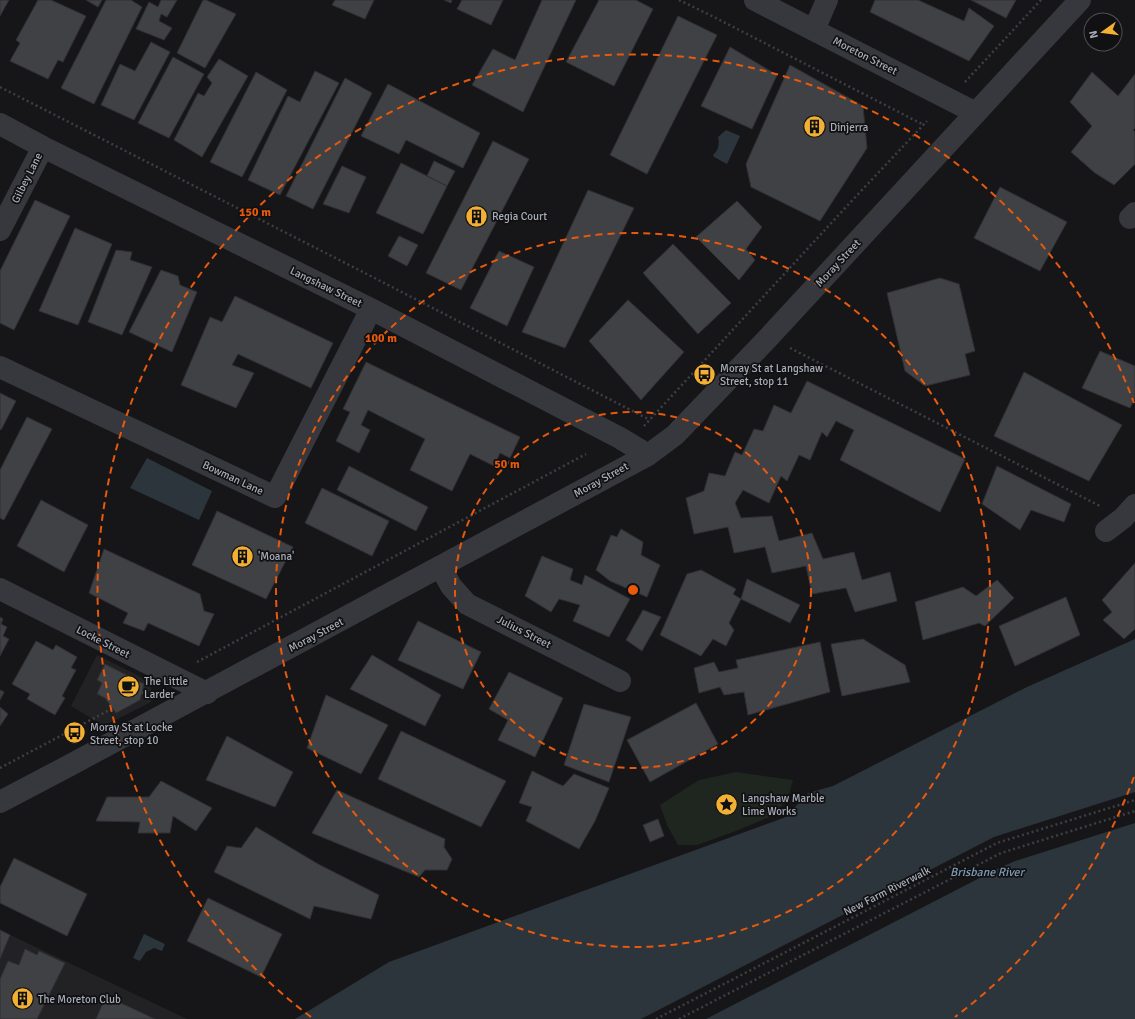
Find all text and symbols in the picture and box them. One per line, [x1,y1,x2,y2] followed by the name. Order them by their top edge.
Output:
[1083,12,1123,52] north arrow
[1087,29,1101,40] text: N
[831,34,899,78] street label: Moreton Street
[801,114,827,140] building icon: Dinjerra
[830,121,869,134] place label: Dinjerra
[9,151,45,205] street label: Gilbey Lane
[464,203,490,229] building icon: Regia Court
[239,205,271,220] text: 150 m
[492,210,547,223] place label: Regia Court
[813,236,863,289] street label: Moray Street
[288,264,364,310] street label: Langshaw Street
[365,331,397,346] text: 100 m
[692,361,718,387] bus stop icon: Moray St at Langshaw Street, stop 11
[720,362,823,388] place label: Moray St at Langshaw Street, stop 11
[494,457,520,472] text: 50 m
[200,458,266,498] street label: Bowman Lane
[572,460,631,500] street label: Moray Street
[229,543,255,569] building icon: 'Moana'
[258,550,294,563] place label: 'Moana'
[626,583,640,597] centre of rings
[495,613,553,651] street label: Julius Street
[286,615,346,655] street label: Moray Street
[74,623,132,661] street label: Locke Street
[115,674,141,700] cafe icon: The Little Larder
[144,675,188,701] place label: The Little Larder
[61,720,87,746] bus stop icon: Moray St at Locke Street, stop 10
[90,721,173,747] place label: Moray St at Locke Street, stop 10
[713,791,739,817] place icon: Langshaw Marble Lime Works
[742,792,825,818] place label: Langshaw Marble Lime Works
[841,863,933,919] street label: New Farm Riverwalk
[950,865,1026,880] water label: Brisbane River
[10,986,36,1012] building icon: The Moreton Club
[38,993,121,1006] place label: The Moreton Club

